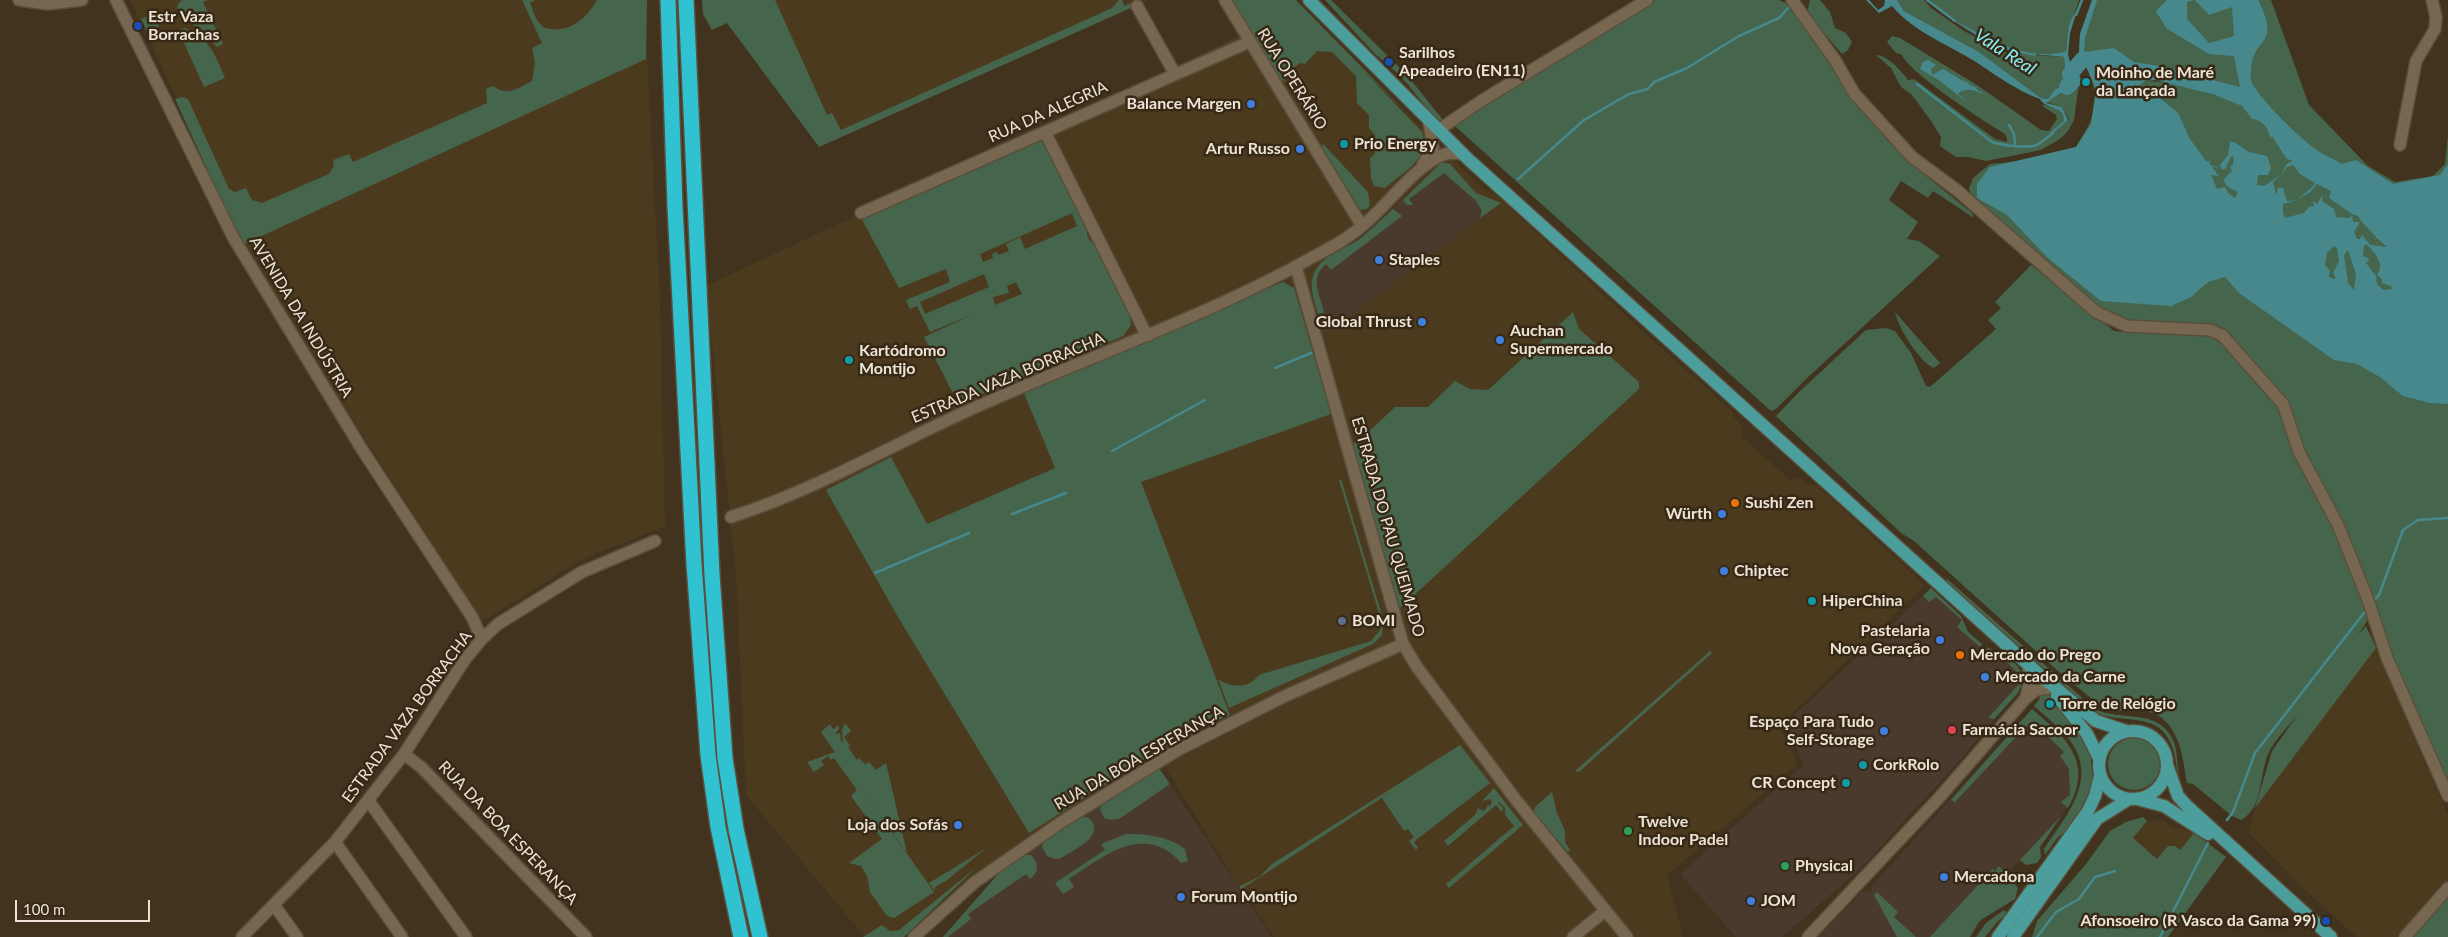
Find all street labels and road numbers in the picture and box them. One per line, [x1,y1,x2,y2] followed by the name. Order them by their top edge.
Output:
[1253,25,1331,133] street label: RUA OPERÁRIO
[986,77,1110,147] street label: RUA DA ALEGRIA
[245,233,357,401] street label: AVENIDA DA INDÚSTRIA
[909,329,1107,427] street label: ESTRADA VAZA BORRACHA
[1347,415,1429,639] street label: ESTRADA DO PAU QUEIMADO
[338,627,476,807] street label: ESTRADA VAZA BORRACHA
[1051,702,1227,814] street label: RUA DA BOA ESPERANÇA
[434,757,582,909] street label: RUA DA BOA ESPERANÇA

